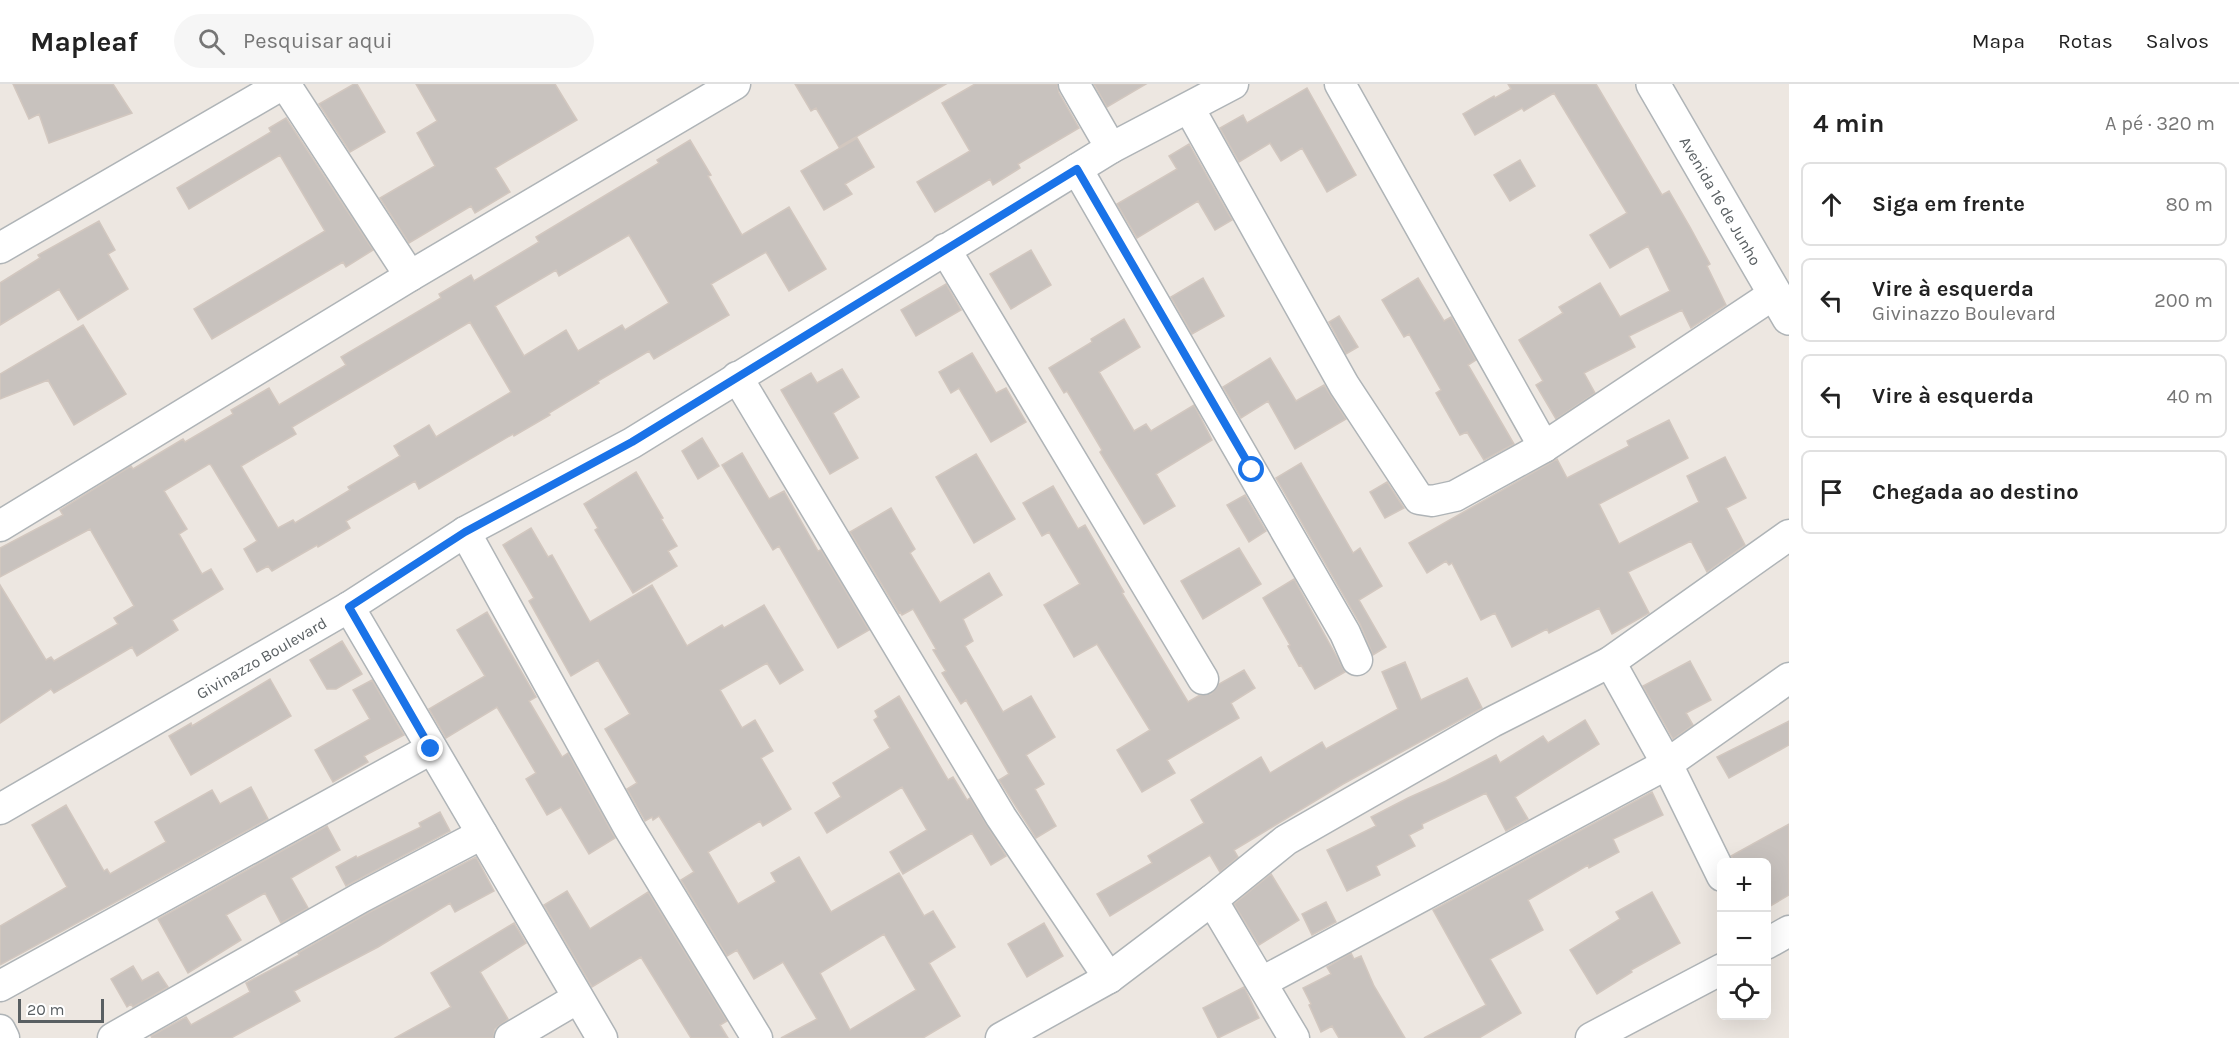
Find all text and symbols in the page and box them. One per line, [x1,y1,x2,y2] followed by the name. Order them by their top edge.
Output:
[174,14,594,68] search box
[30,25,138,58] text: Mapleaf
[195,25,228,58] icon: search
[243,28,392,54] text: Pesquisar aqui
[1972,29,2025,53] text: Mapa
[2058,29,2113,53] text: Rotas
[2146,29,2209,53] text: Salvos
[1813,108,1884,139] text: 4 min
[2105,112,2215,135] text: A pé · 320 m
[1676,133,1765,269] street label: Avenida 16 de Junho
[1815,188,1848,221] icon: ahead
[1872,191,2025,217] text: Siga em frente
[2165,193,2213,216] text: 80 m
[1872,276,2034,302] text: Vire à esquerda
[1815,284,1848,317] icon: left
[2154,289,2213,312] text: 200 m
[1872,302,2056,325] text: Givinazzo Boulevard
[1815,380,1848,413] icon: left
[1872,383,2034,409] text: Vire à esquerda
[2167,385,2213,408] text: 40 m
[1238,456,1264,482] route start
[1815,476,1848,509] icon: arrive
[1872,479,2079,505] text: Chegada ao destino
[193,613,330,703] street label: Givinazzo Boulevard
[417,735,443,761] route end
[1717,858,1771,1020] map controls
[1717,858,1771,912] button: +
[1717,912,1771,966] button: −
[1717,966,1771,1020] button: locate
[18,996,104,1024] scale bar
[27,1000,65,1019] text: 20 m

